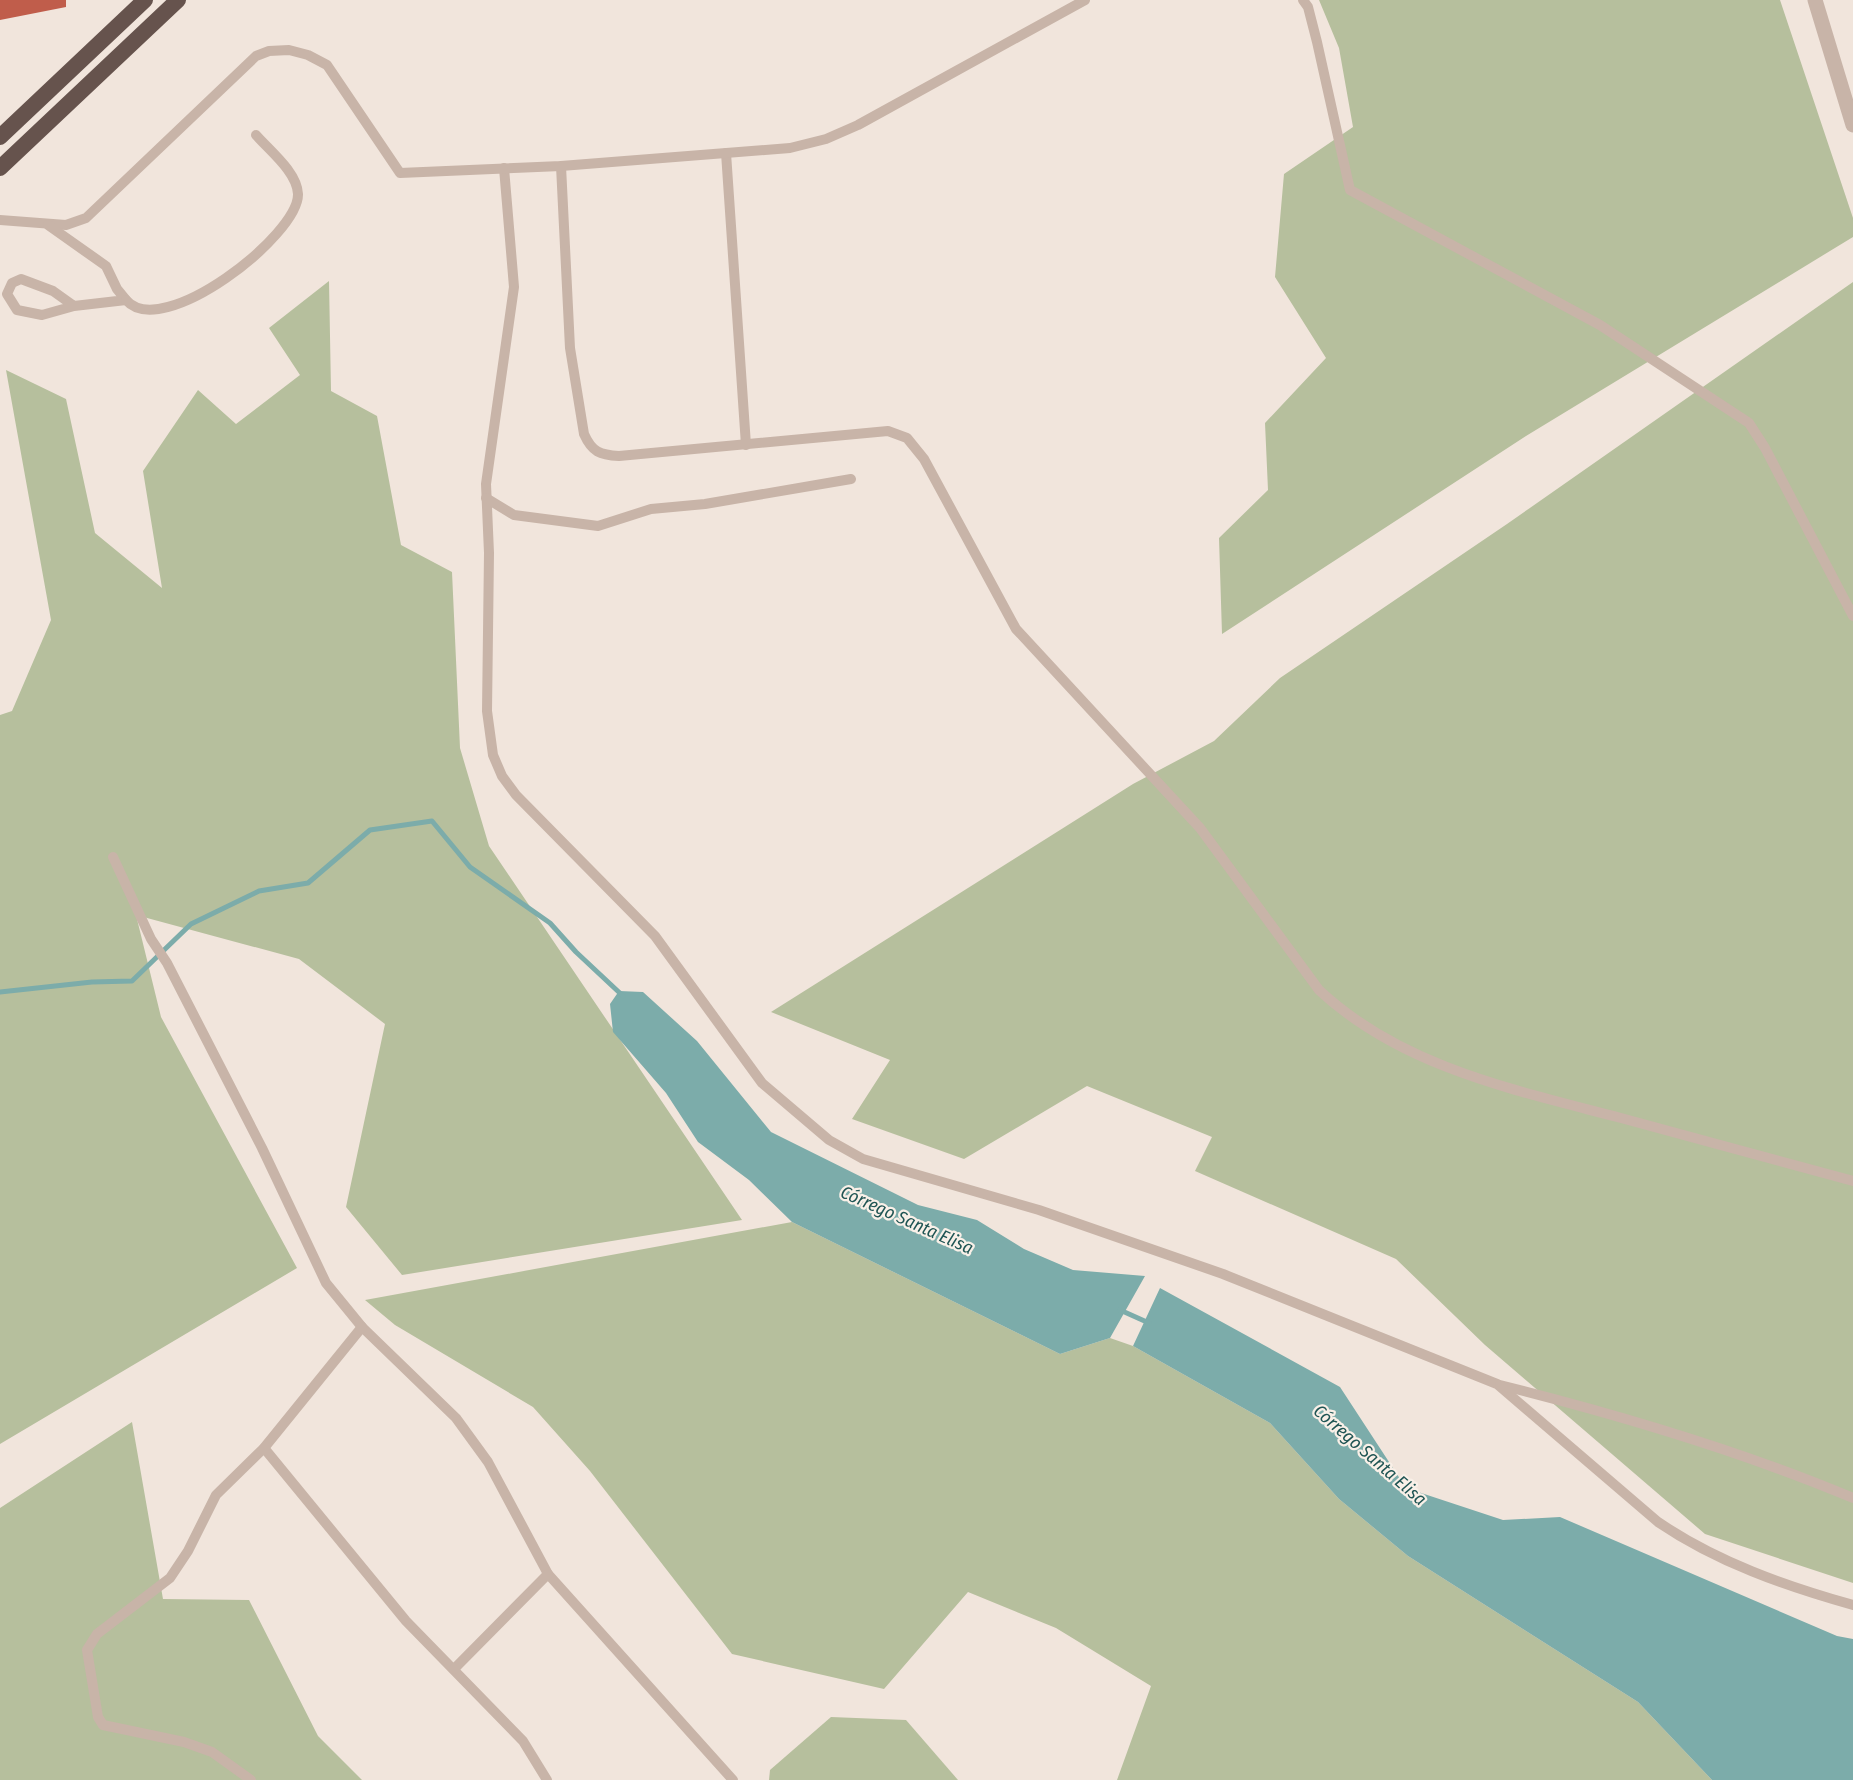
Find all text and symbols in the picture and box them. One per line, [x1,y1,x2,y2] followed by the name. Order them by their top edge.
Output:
[837,1181,977,1259] water label: Córrego Santa Elisa
[1309,1400,1431,1510] water label: Córrego Santa Elisa

